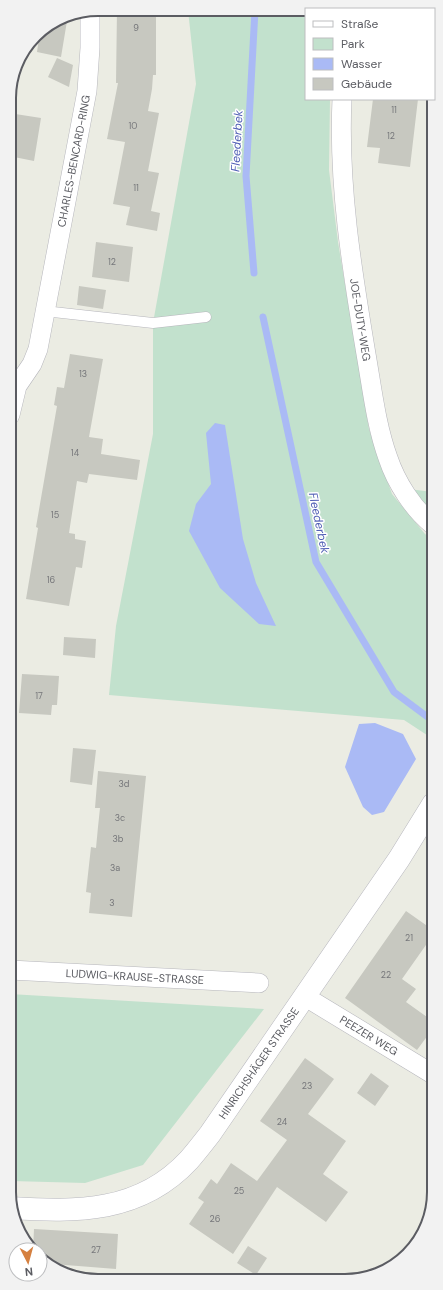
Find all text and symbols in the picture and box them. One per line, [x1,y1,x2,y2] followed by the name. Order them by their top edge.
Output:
[305,8,435,100] legend
[341,16,378,32] text: Straße
[133,22,139,34] house number: 9
[341,36,365,52] text: Park
[341,56,382,72] text: Wasser
[341,76,392,92] text: Gebäude
[54,94,93,228] street label: CHARLES-BENCARD-RING
[391,104,397,116] house number: 11
[227,109,247,172] water label: Fleederbek
[129,120,137,132] house number: 10
[387,130,395,142] house number: 12
[133,182,139,194] house number: 11
[108,256,116,268] house number: 12
[347,277,374,362] street label: JOE-DUTY-WEG
[79,368,87,380] house number: 13
[71,447,80,459] house number: 14
[305,491,333,556] water label: Fleederbek
[51,509,59,521] house number: 15
[47,574,56,586] house number: 16
[35,690,43,702] house number: 17
[119,778,130,790] house number: 3d
[115,812,125,824] house number: 3c
[113,833,124,845] house number: 3b
[110,862,120,874] house number: 3a
[109,897,115,909] house number: 3
[405,932,413,944] house number: 21
[65,966,204,987] street label: LUDWIG-KRAUSE-STRASSE
[381,969,391,981] house number: 22
[215,1005,302,1122] street label: HINRICHSHÄGER STRASSE
[337,1012,401,1059] street label: PEEZER WEG
[302,1080,312,1092] house number: 23
[277,1116,288,1128] house number: 24
[234,1185,244,1197] house number: 25
[210,1213,221,1225] house number: 26
[8,1242,48,1282] north arrow
[91,1244,101,1256] house number: 27
[24,1265,34,1279] text: N

